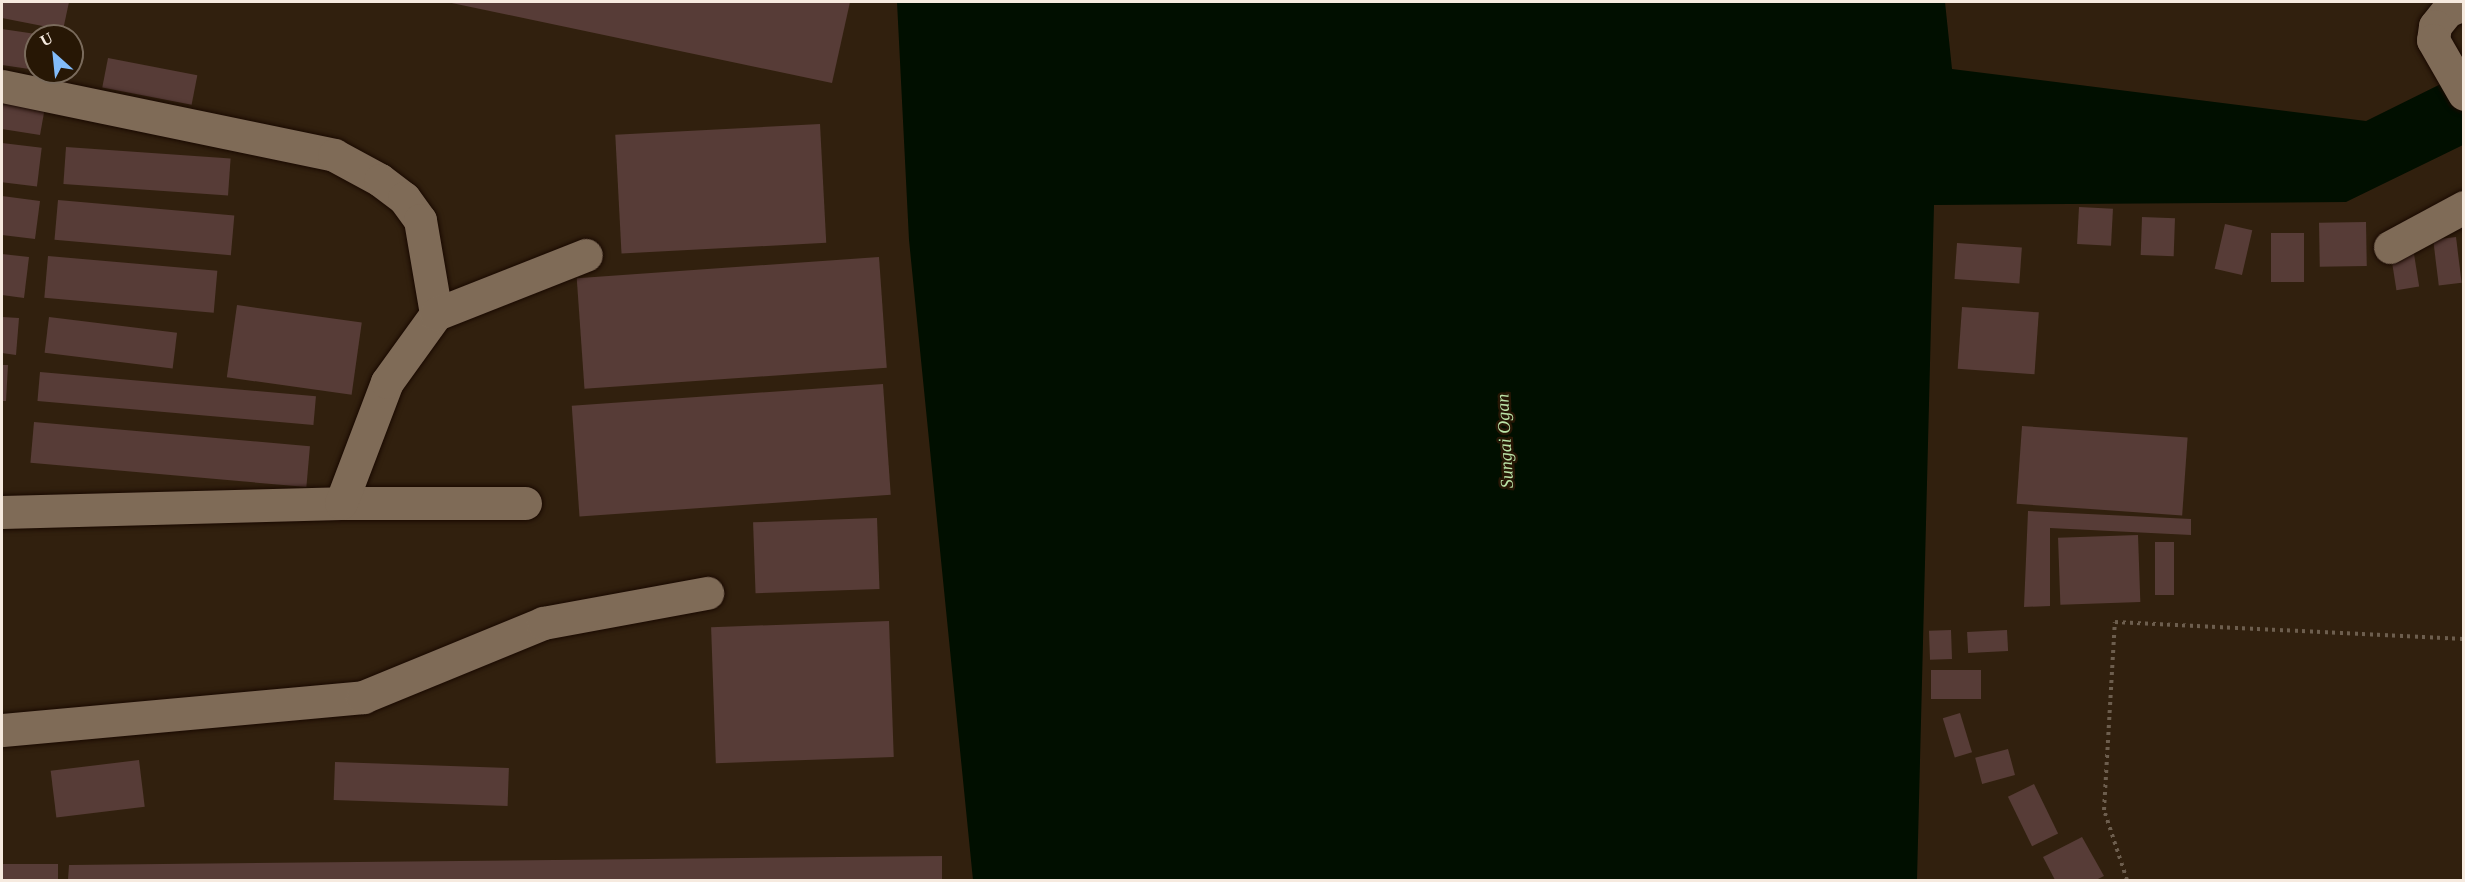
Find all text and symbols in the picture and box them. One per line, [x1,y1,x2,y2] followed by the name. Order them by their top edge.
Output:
[24,24,84,84] north arrow
[37,29,56,49] text: U
[1492,393,1518,489] water label: Sungai Ogan

